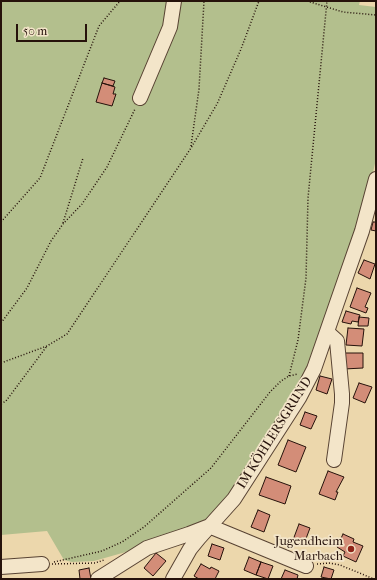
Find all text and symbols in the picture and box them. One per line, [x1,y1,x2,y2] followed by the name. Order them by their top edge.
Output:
[18,16,89,42] scale bar
[23,24,47,38] text: 50 m
[234,374,316,492] street label: IM KÖHLERSGRUND
[275,534,343,565] place label: Jugendheim Marbach
[346,544,356,554] marker: Jugendheim Marbach

